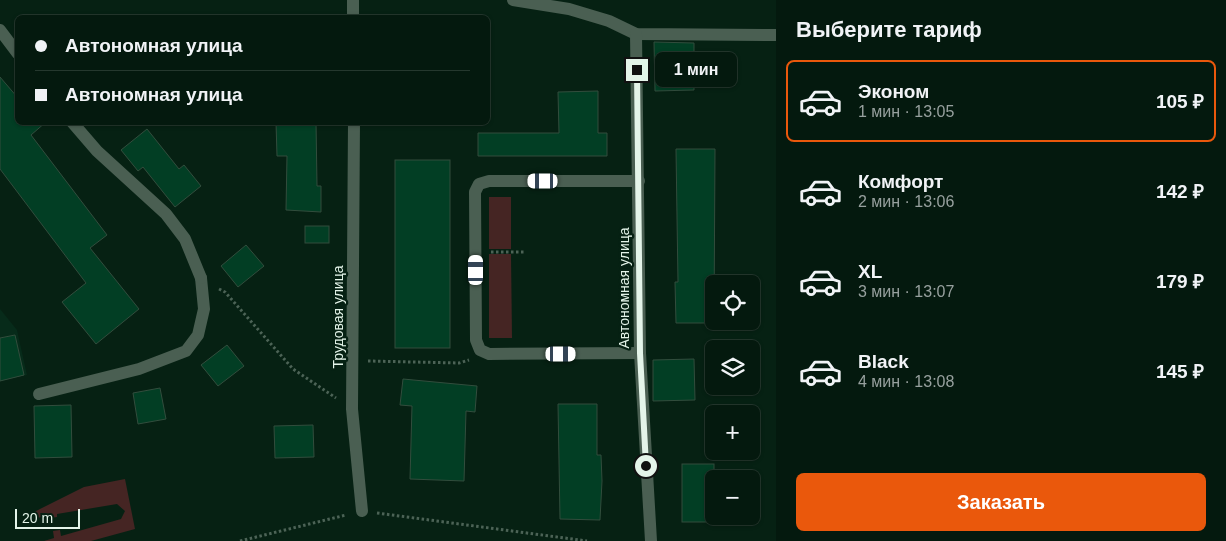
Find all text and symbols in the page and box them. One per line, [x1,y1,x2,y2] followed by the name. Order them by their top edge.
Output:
[796,17,982,42] text: Выберите тариф
[65,35,243,56] text: Автономная улица
[654,52,737,88] callout: 1 мин
[626,59,648,81] route end
[674,61,718,78] text: 1 мин
[798,79,843,124] icon: car
[858,81,929,102] text: Эконом
[65,84,243,105] text: Автономная улица
[1156,91,1204,112] text: 105 ₽
[858,103,954,120] text: 1 мин · 13:05
[798,169,843,214] icon: car
[858,171,943,192] text: Комфорт
[528,174,558,189] car
[1156,181,1204,202] text: 142 ₽
[858,193,954,210] text: 2 мин · 13:06
[616,227,632,349] street label: Автономная улица
[468,255,483,285] car
[798,259,843,304] icon: car
[858,261,882,282] text: XL
[330,265,346,368] street label: Трудовая улица
[1156,271,1204,292] text: 179 ₽
[705,275,760,525] map controls
[705,275,760,330] button: locate
[858,283,954,300] text: 3 мин · 13:07
[705,340,760,395] button: layers
[546,347,576,362] car
[798,349,843,394] icon: car
[858,351,909,372] text: Black
[1156,361,1204,382] text: 145 ₽
[858,373,954,390] text: 4 мин · 13:08
[705,405,760,460] button: +
[635,455,657,477] route start
[705,470,760,525] button: −
[796,473,1206,531] button: Заказать
[15,506,80,529] scale bar
[22,510,53,526] text: 20 m

